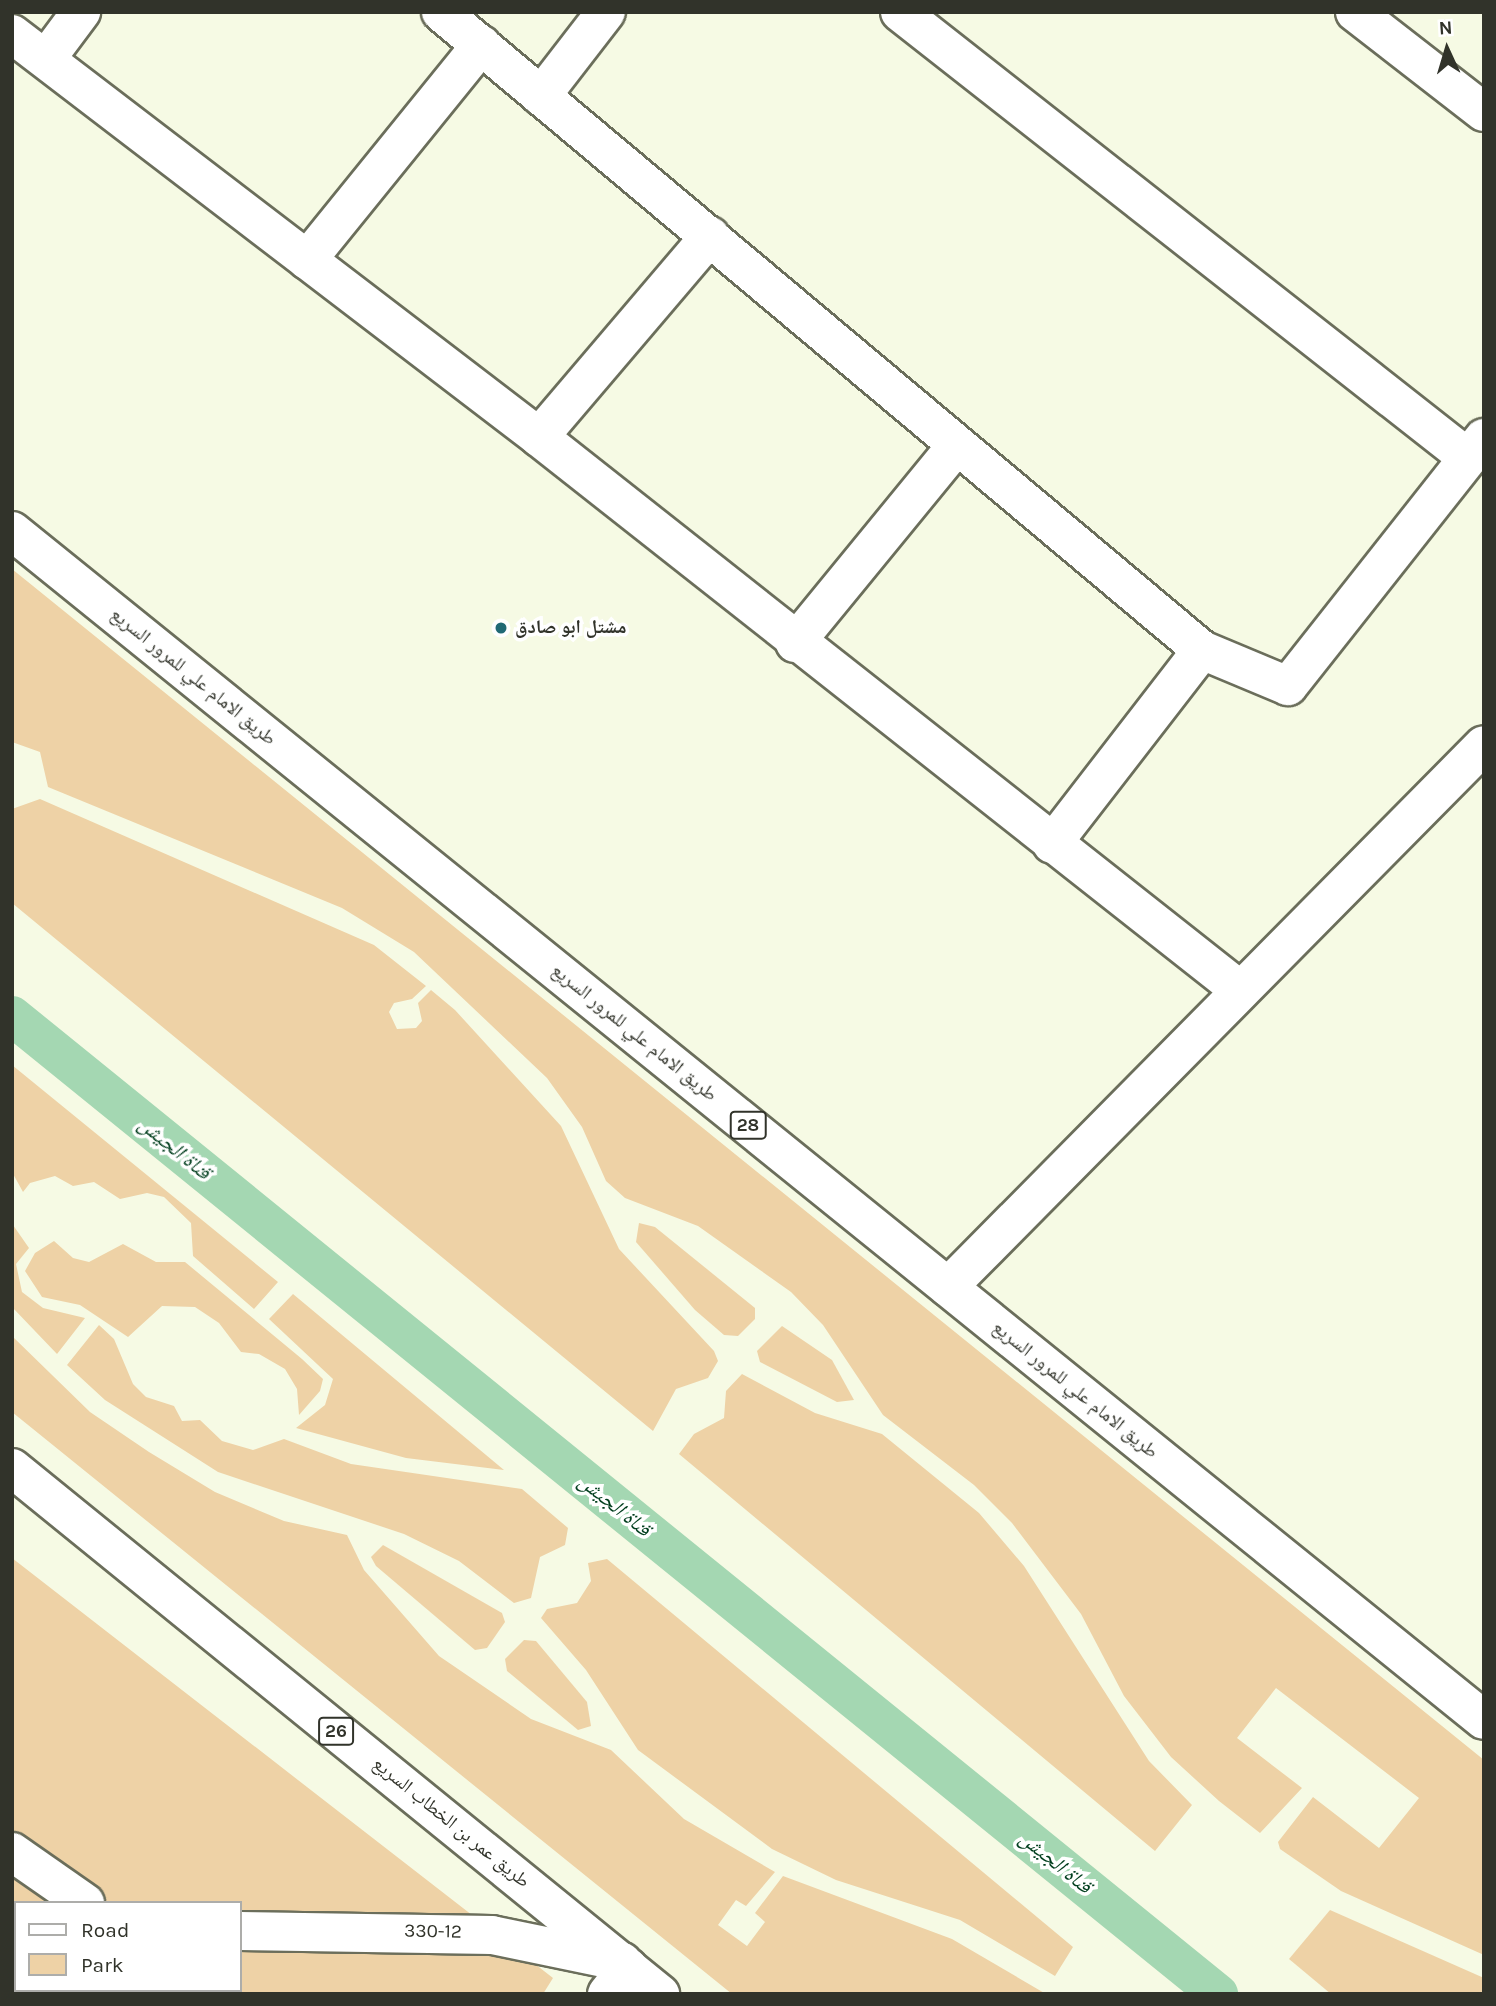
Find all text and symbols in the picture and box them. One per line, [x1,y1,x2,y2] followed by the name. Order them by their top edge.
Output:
[1412,14,1482,84] north arrow
[1438,17,1453,39] text: N
[106,603,280,751] street label: طريق الامام علي للمرور السريع
[515,617,627,639] place label: مشتل ابو صادق
[493,620,509,636] marker: مشتل ابو صادق
[547,959,721,1107] street label: طريق الامام علي للمرور السريع
[729,1110,767,1140] road number: 28
[134,1111,216,1185] water label: قناة الجيش
[988,1316,1162,1464] street label: طريق الامام علي للمرور السريع
[574,1468,656,1542] water label: قناة الجيش
[317,1716,355,1746] road number: 26
[368,1753,534,1893] street label: طريق عمر بن الخطاب السريع
[1015,1825,1097,1899] water label: قناة الجيش
[14,1901,242,1992] legend
[81,1918,129,1942] text: Road
[404,1920,462,1944] street label: 330-12
[81,1953,124,1977] text: Park

